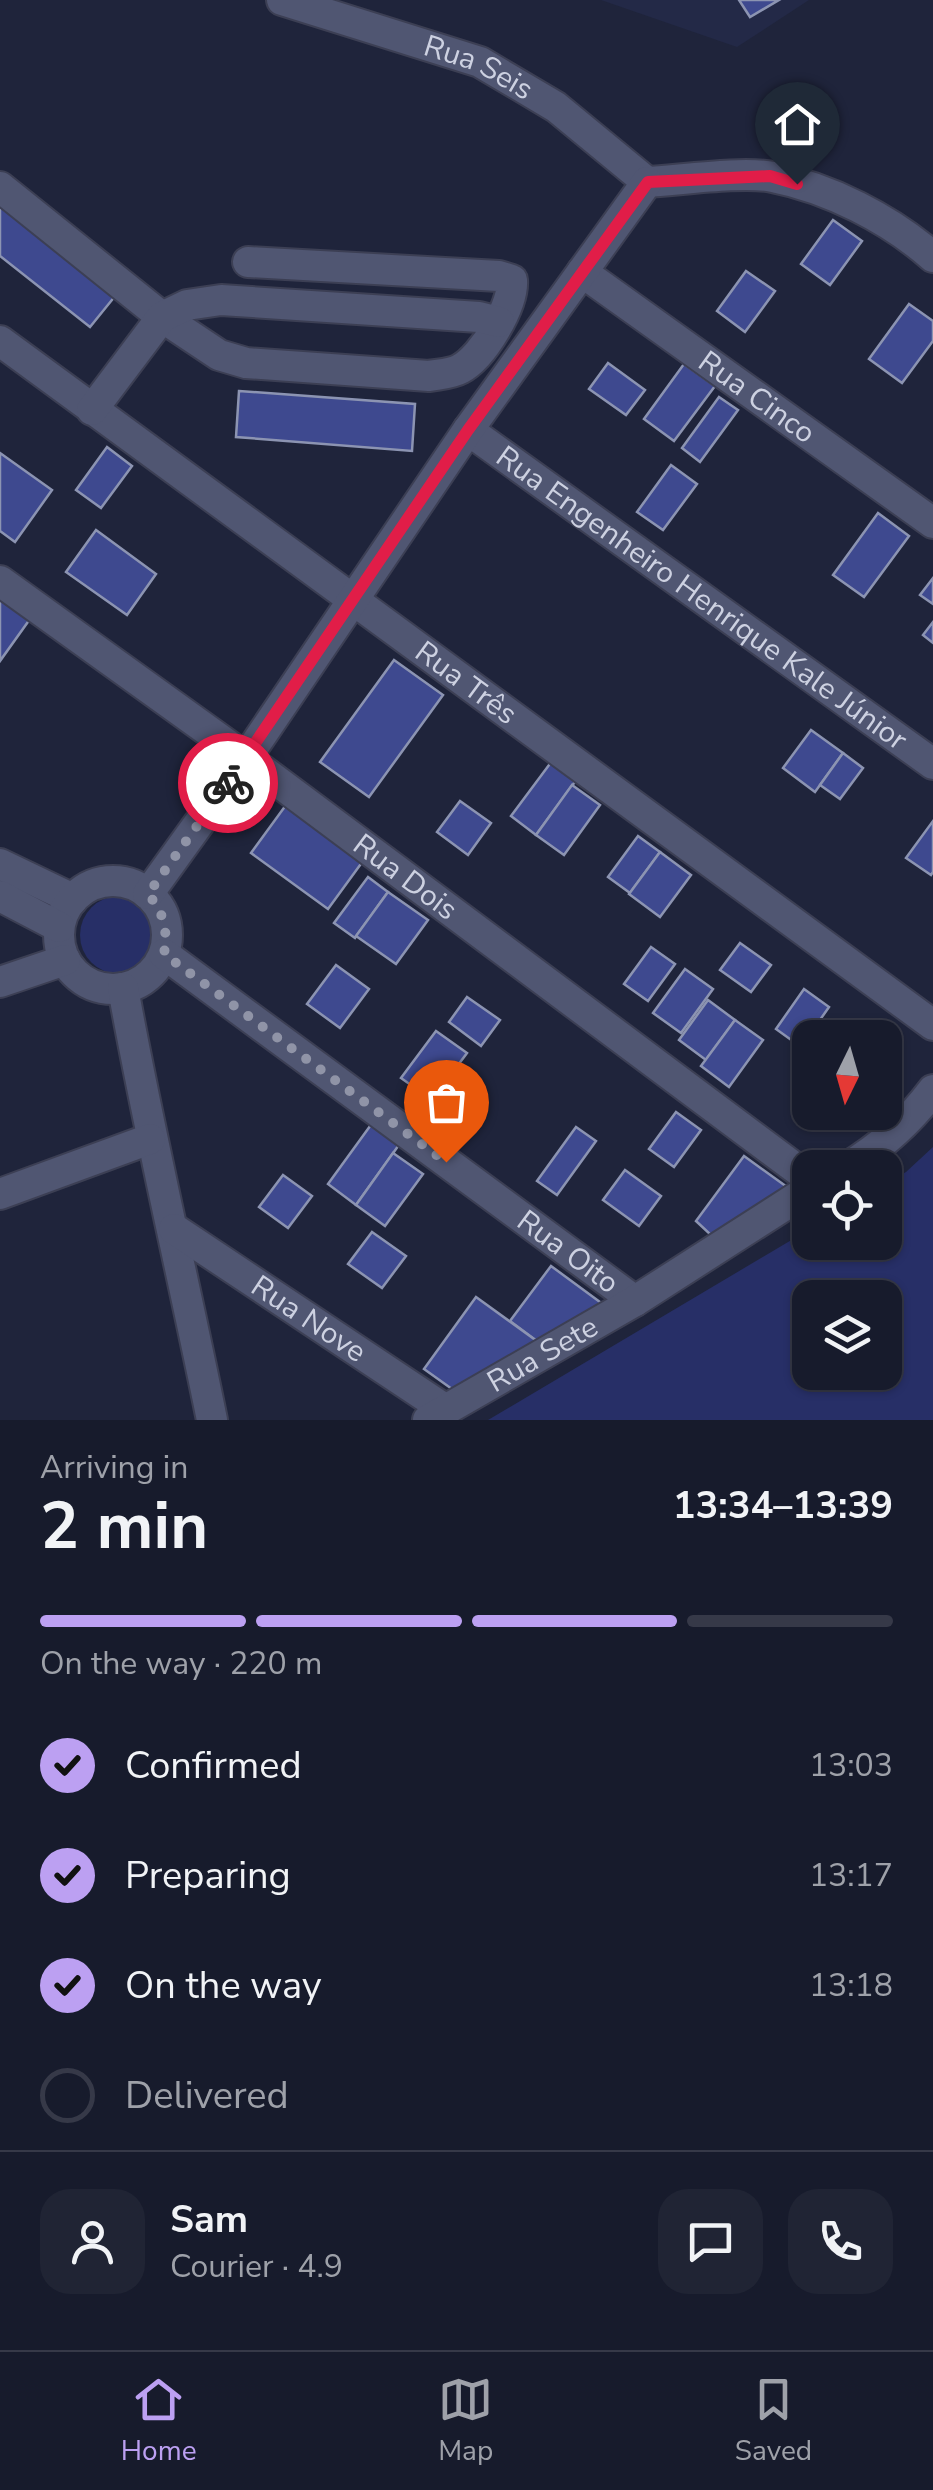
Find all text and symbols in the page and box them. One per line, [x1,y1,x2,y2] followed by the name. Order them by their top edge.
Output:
[419,26,541,110] street label: Rua Seis
[755,82,840,185] pin
[770,97,825,152] icon: home
[690,342,823,453] street label: Rua Cinco
[488,437,916,760] street label: Rua Engenheiro Henrique Kale Júnior
[406,632,525,734] street label: Rua Três
[178,733,278,833] courier
[201,756,256,811] icon: bike
[344,825,466,930] street label: Rua Dois
[792,1020,902,1130] north arrow
[792,1020,902,1390] map controls
[404,1060,489,1163] pin
[419,1075,474,1130] icon: bag
[792,1150,902,1260] button: locate
[508,1201,627,1304] street label: Rua Oito
[243,1266,374,1372] street label: Rua Nove
[792,1280,902,1390] button: layers
[480,1307,605,1403] street label: Rua Sete
[40,1446,188,1489] text: Arriving in
[673,1480,893,1531] text: 13:34–13:39
[40,1482,208,1571] text: 2 min
[40,1642,322,1685] text: On the way · 220 m
[40,1738,95,1793] icon: check
[125,1740,302,1791] text: Confirmed
[809,1744,893,1787] text: 13:03
[40,1848,95,1903] icon: check
[125,1850,291,1901] text: Preparing
[809,1854,893,1897] text: 13:17
[40,1958,95,2013] icon: check
[125,1960,321,2011] text: On the way
[809,1964,893,2007] text: 13:18
[125,2070,289,2121] text: Delivered
[40,2189,145,2294] button: person
[658,2189,763,2294] button: chat
[788,2189,893,2294] button: phone
[170,2194,248,2245] text: Sam
[170,2245,343,2288] text: Courier · 4.9
[121,2372,197,2470] tab: Home
[438,2372,493,2470] tab: Map
[735,2372,812,2470] tab: Saved

